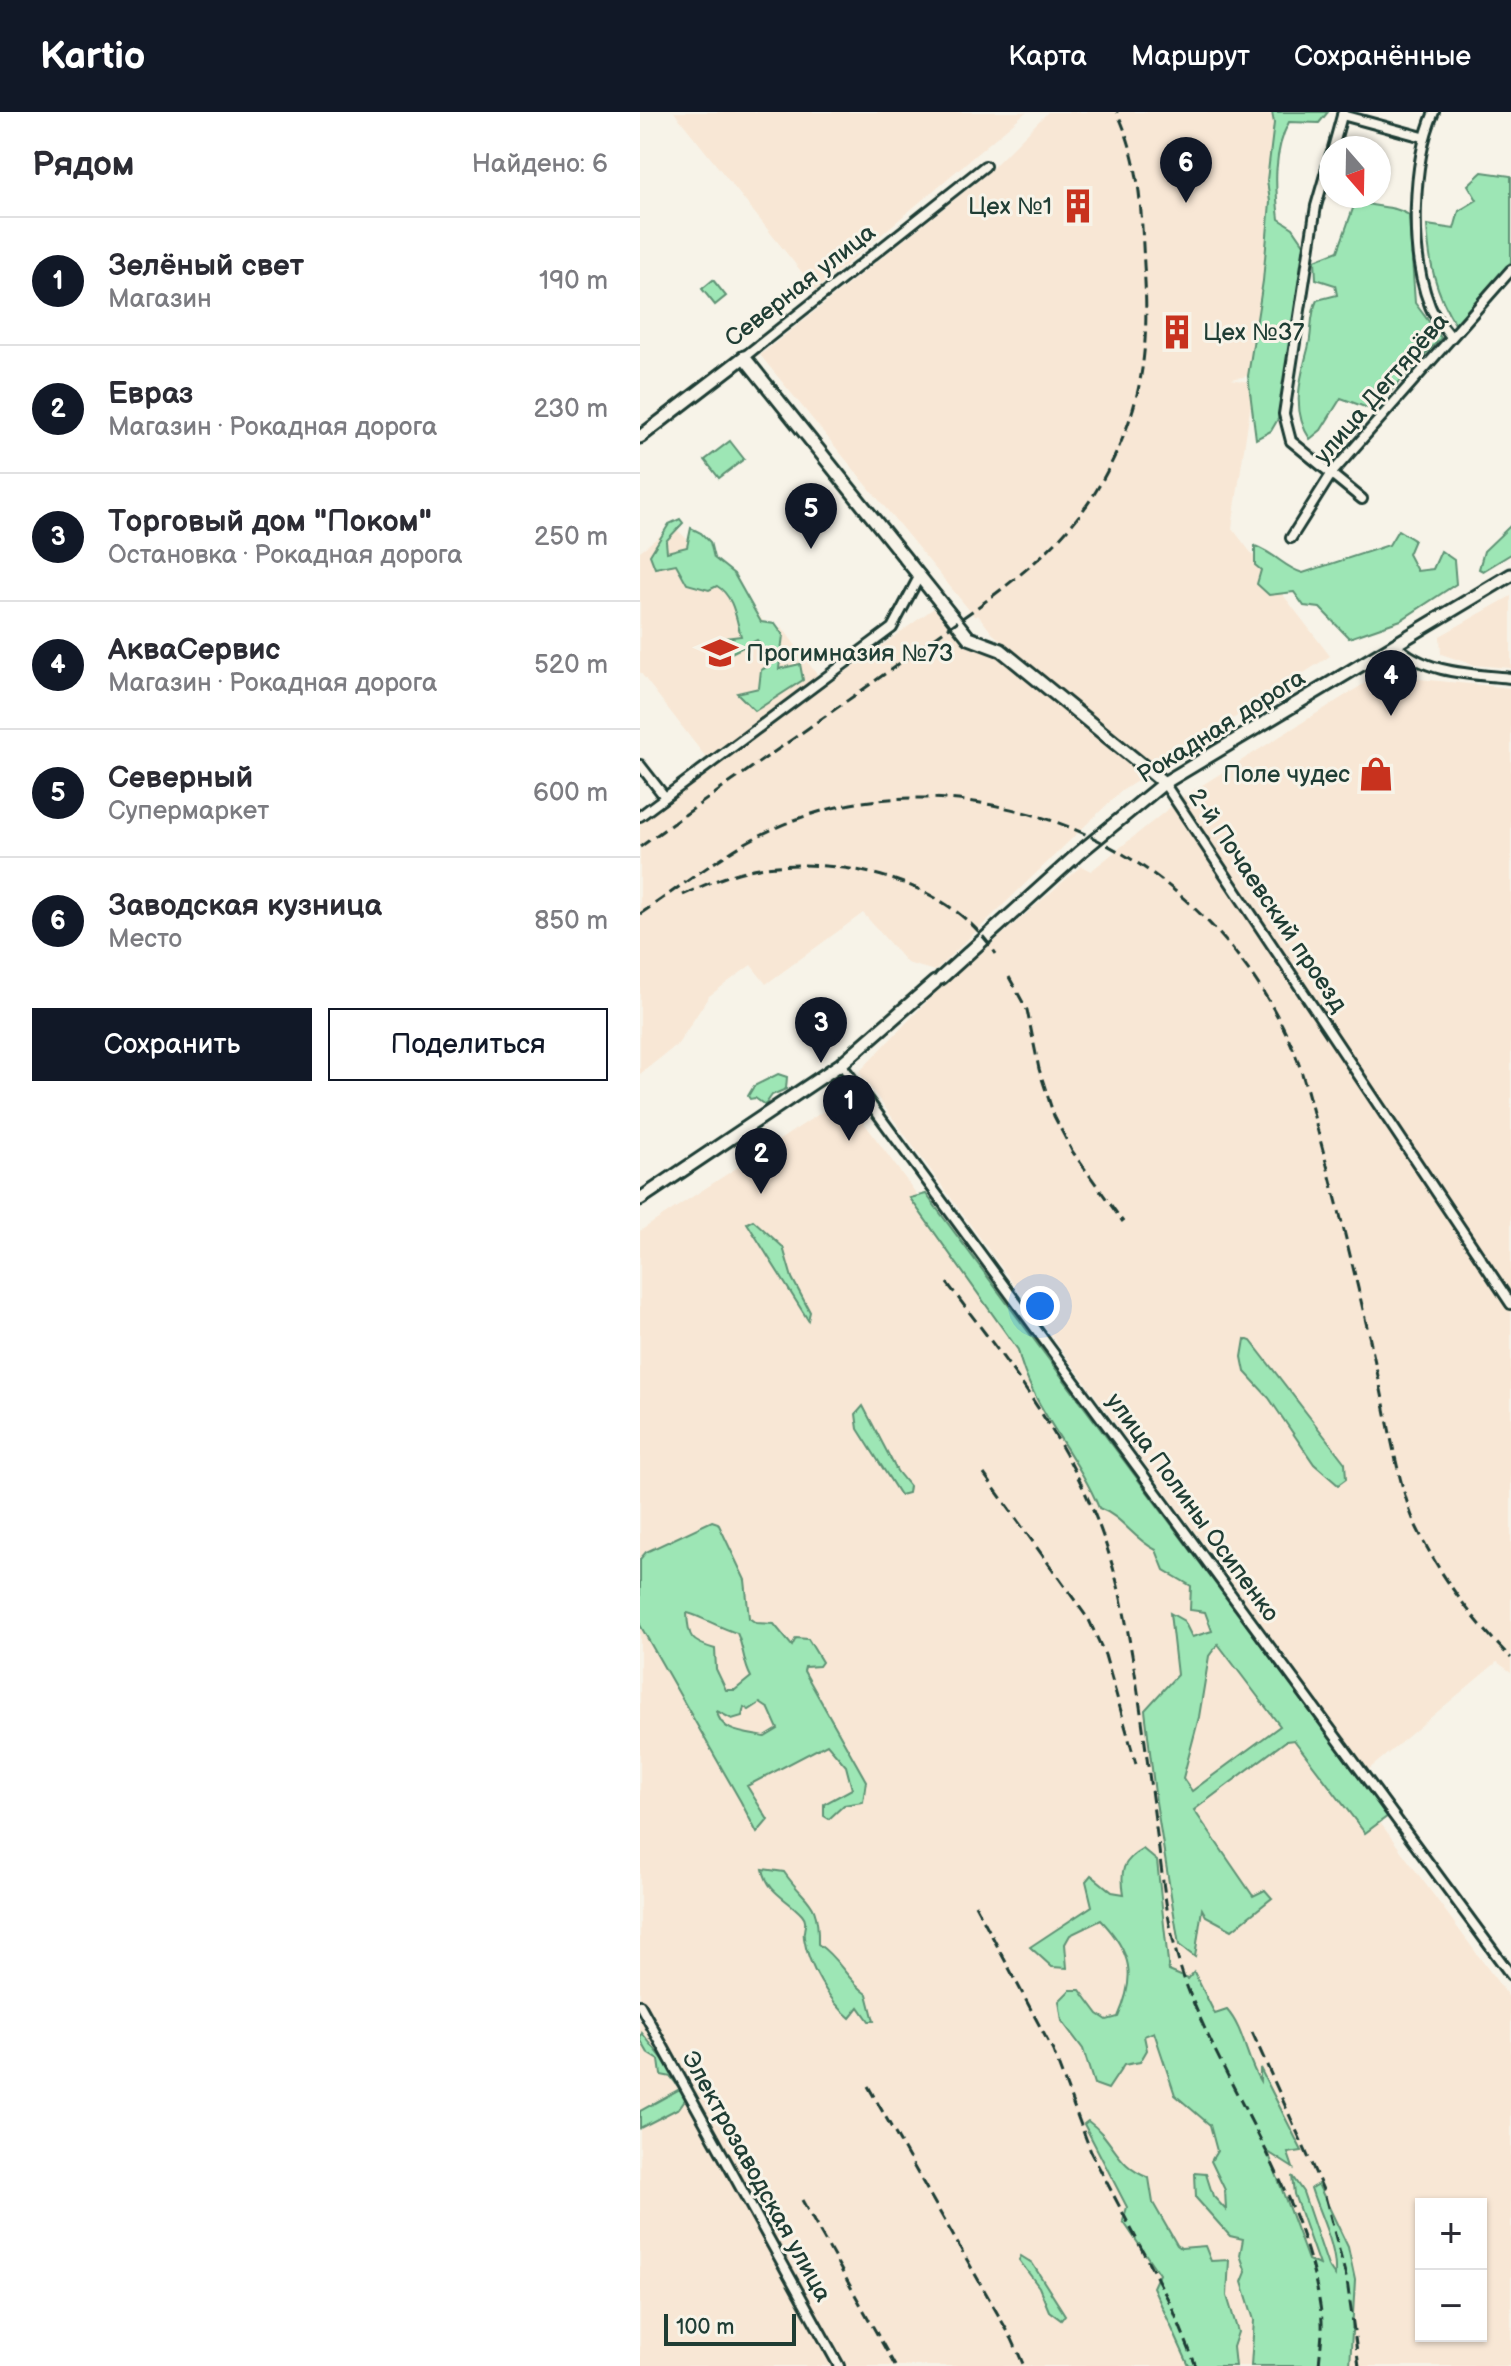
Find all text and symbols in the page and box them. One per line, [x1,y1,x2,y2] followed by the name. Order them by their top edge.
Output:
[40,34,146,79] text: Kartio
[1008,40,1087,73] text: Карта
[1131,40,1250,73] text: Маршрут
[1294,40,1471,73] text: Сохранённые
[1319,136,1391,208] north arrow
[1160,137,1212,203] pin: 6
[32,144,134,185] text: Рядом
[472,149,608,180] text: Найдено: 6
[1059,187,1097,225] building icon: Цех №1
[968,192,1052,221] place label: Цех №1
[719,218,881,353] street label: Северная улица
[108,248,304,284] text: Зелёный свет
[53,266,63,297] text: 1
[539,266,608,297] text: 190 m
[108,284,212,315] text: Магазин
[1308,307,1455,470] street label: улица Дегтярёва
[1158,313,1196,351] building icon: Цех №37
[1203,318,1305,347] place label: Цех №37
[108,376,193,412] text: Евраз
[50,394,66,425] text: 2
[533,394,608,425] text: 230 m
[108,412,437,443] text: Магазин · Рокадная дорога
[785,483,837,549] pin: 5
[108,504,432,540] text: Торговый дом "Поком"
[50,522,66,553] text: 3
[534,522,608,553] text: 250 m
[108,540,463,571] text: Остановка · Рокадная дорога
[108,632,281,668] text: АкваСервис
[701,634,739,672] school or university icon: Прогимназия №73
[746,639,953,668] place label: Прогимназия №73
[50,650,66,681] text: 4
[534,650,608,681] text: 520 m
[1365,650,1417,716] pin: 4
[1132,663,1311,790] street label: Рокадная дорога
[108,668,437,699] text: Магазин · Рокадная дорога
[1357,755,1395,793] shop icon: Поле чудес
[108,760,253,796] text: Северный
[1223,760,1350,789] place label: Поле чудес
[50,778,66,809] text: 5
[533,778,608,809] text: 600 m
[1182,783,1354,1018] street label: 2-й Почаевский проезд
[108,796,269,827] text: Супермаркет
[108,888,382,924] text: Заводская кузница
[50,906,66,937] text: 6
[534,906,608,937] text: 850 m
[108,924,182,955] text: Место
[795,997,847,1063] pin: 3
[32,1008,312,1081] button: Сохранить
[328,1008,608,1081] button: Поделиться
[823,1075,875,1141] pin: 1
[735,1128,787,1194] pin: 2
[1020,1286,1060,1326] your location
[1100,1387,1285,1627] street label: улица Полины Осипенко
[675,2046,838,2307] street label: Электрозаводская улица
[1415,2198,1487,2342] map controls
[1415,2198,1487,2270] button: +
[1415,2270,1487,2342] button: −
[664,2310,796,2346] scale bar
[676,2314,735,2341] text: 100 m

